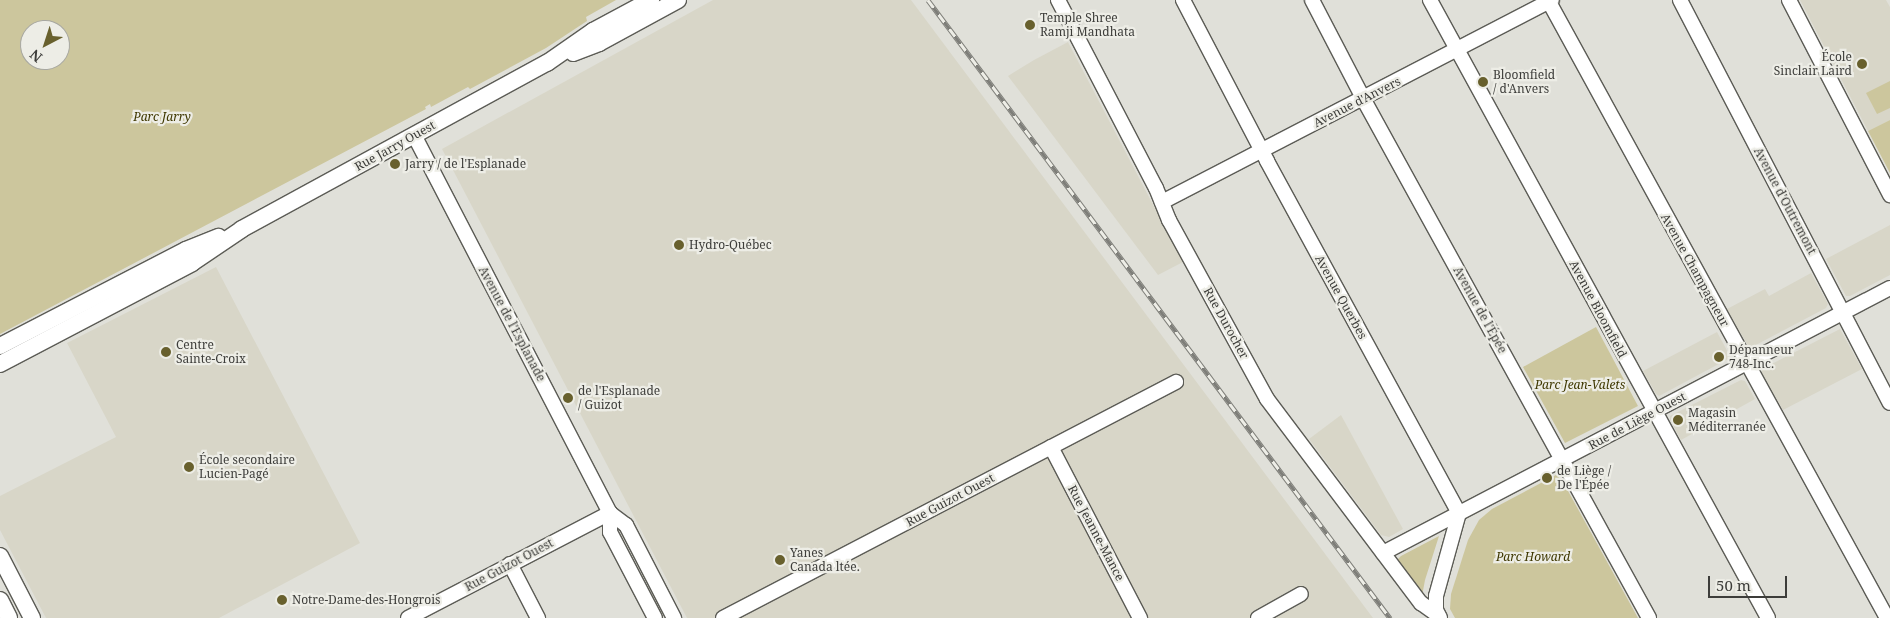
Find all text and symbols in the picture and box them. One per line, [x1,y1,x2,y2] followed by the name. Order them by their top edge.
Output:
[1040,11,1135,39] place label: Temple Shree Ramji Mandhata
[1024,19,1036,31] marker: Temple Shree Ramji Mandhata
[20,20,70,70] north arrow
[25,45,46,67] text: N
[1774,50,1852,78] place label: École Sinclair Laird
[1856,58,1868,70] marker: École Sinclair Laird
[1493,68,1555,96] place label: Bloomfield / d'Anvers
[1311,74,1403,130] street label: Avenue d'Anvers
[1477,76,1489,88] marker: Bloomfield / d'Anvers
[133,110,191,124] park label: Parc Jarry
[352,118,438,174] street label: Rue Jarry Ouest
[1751,145,1819,257] street label: Avenue d'Outremont
[405,157,526,171] place label: Jarry / de l'Esplanade
[389,158,401,170] marker: Jarry / de l'Esplanade
[1658,211,1732,329] street label: Avenue Champagneur
[689,238,772,252] place label: Hydro-Québec
[673,239,685,251] marker: Hydro-Québec
[1312,252,1370,342] street label: Avenue Querbes
[1566,258,1630,360] street label: Avenue Bloomfield
[476,264,548,384] street label: Avenue de l'Esplanade
[1450,264,1510,356] street label: Avenue de l'Épée
[1200,285,1252,361] street label: Rue Durocher
[176,338,246,366] place label: Centre Sainte-Croix
[1729,343,1793,371] place label: Dépanneur 748-Inc.
[160,346,172,358] marker: Centre Sainte-Croix
[1713,351,1725,363] marker: Dépanneur 748-Inc.
[1535,378,1625,392] park label: Parc Jean-Valets
[578,384,660,412] place label: de l'Esplanade / Guizot
[1586,389,1688,453] street label: Rue de Liège Ouest
[562,392,574,404] marker: de l'Esplanade / Guizot
[1688,406,1766,434] place label: Magasin Méditerranée
[1672,414,1684,426] marker: Magasin Méditerranée
[199,453,295,481] place label: École secondaire Lucien-Pagé
[183,461,195,473] marker: École secondaire Lucien-Pagé
[1557,464,1611,492] place label: de Liège / De l'Épée
[903,471,997,529] street label: Rue Guizot Ouest
[1541,472,1553,484] marker: de Liège / De l'Épée
[1065,483,1127,583] street label: Rue Jeanne-Mance
[462,536,556,594] street label: Rue Guizot Ouest
[790,546,860,574] place label: Yanes Canada ltée.
[1496,550,1570,564] park label: Parc Howard
[774,554,786,566] marker: Yanes Canada ltée.
[1710,566,1789,598] scale bar
[1716,575,1751,595] text: 50 m
[292,593,440,607] place label: Notre-Dame-des-Hongrois
[276,594,288,606] marker: Notre-Dame-des-Hongrois

